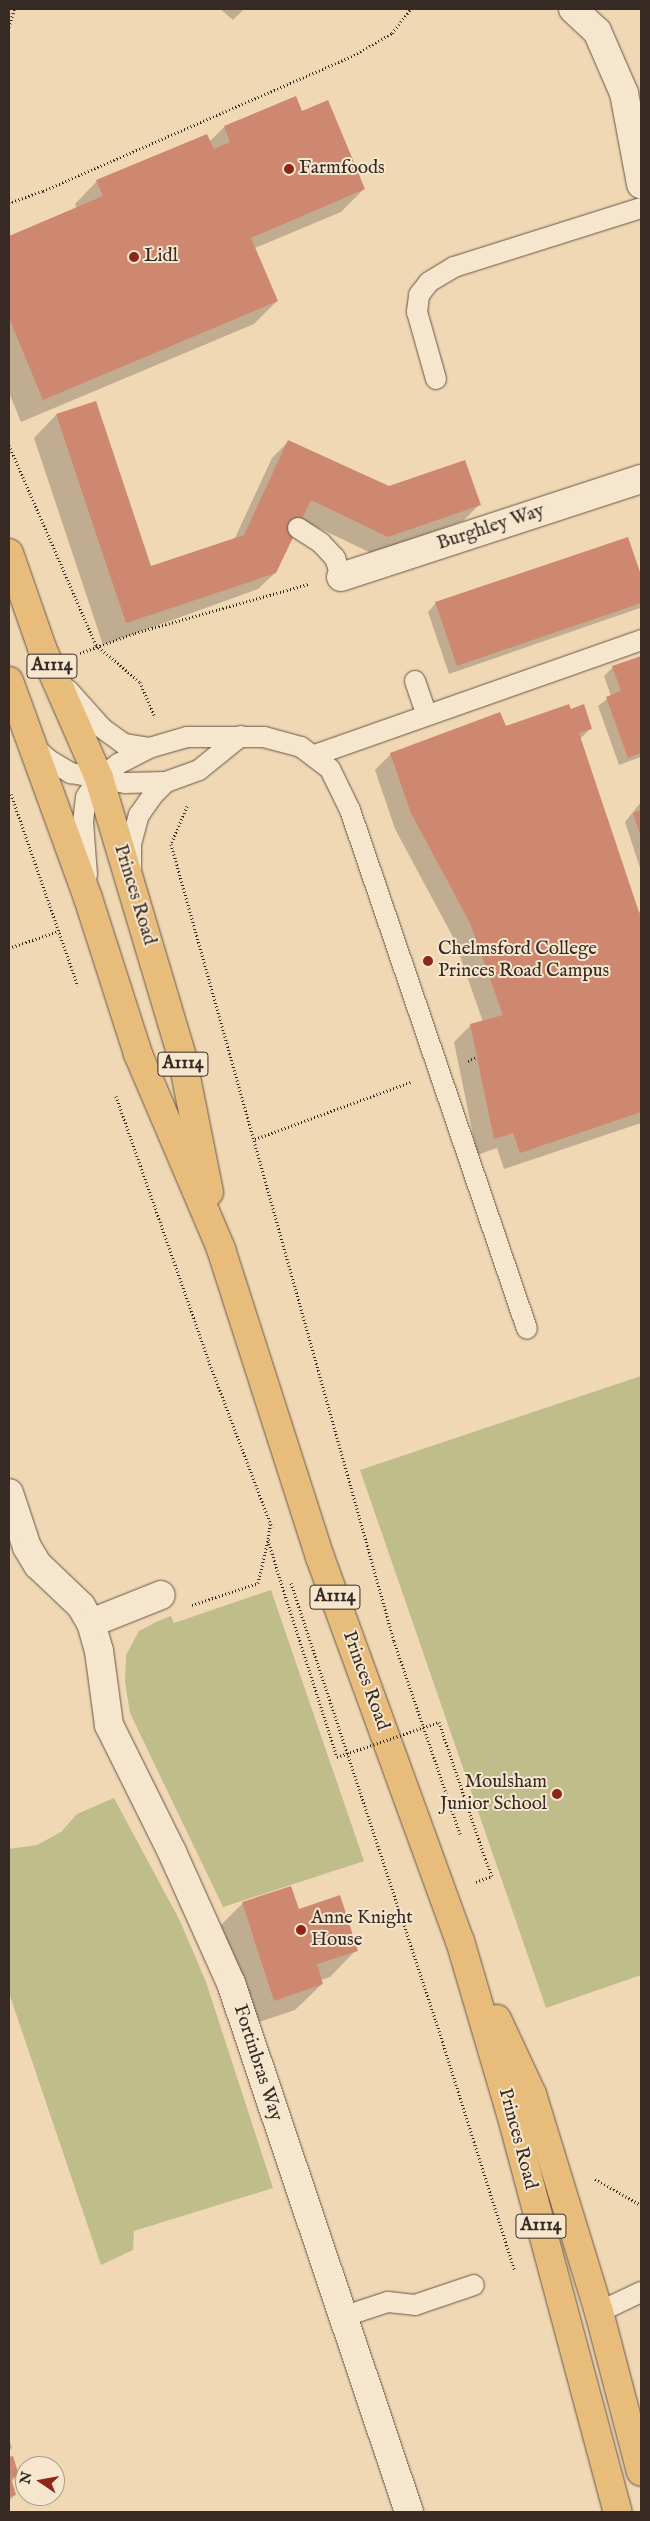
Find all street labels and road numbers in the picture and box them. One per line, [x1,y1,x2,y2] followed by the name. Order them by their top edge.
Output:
[434,500,548,556] street label: Burghley Way
[26,650,78,681] road number: A1114
[108,842,160,948] street label: Princes Road
[157,1048,209,1080] road number: A1114
[309,1581,361,1612] road number: A1114
[337,1628,393,1734] street label: Princes Road
[227,2002,287,2124] street label: Fortinbras Way
[493,2086,541,2192] street label: Princes Road
[515,2210,567,2242] road number: A1114

